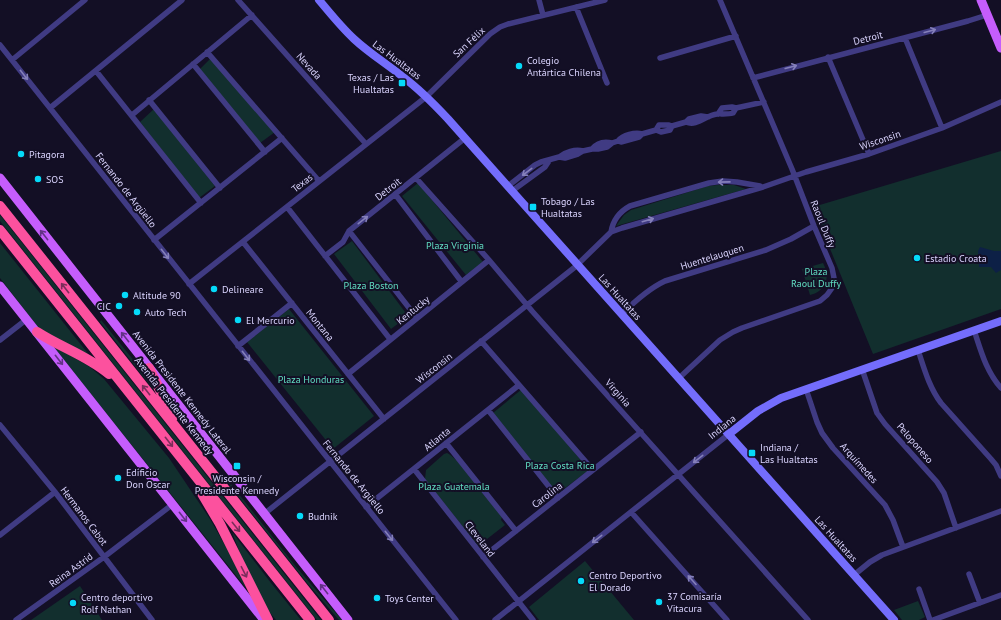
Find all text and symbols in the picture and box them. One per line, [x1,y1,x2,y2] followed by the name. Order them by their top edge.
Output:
[450,24,488,60] street label: San Félix
[924,27,937,34] one-way arrow
[852,28,885,48] street label: Detroit
[370,37,424,83] street label: Las Hualtatas
[294,50,324,82] street label: Nevada
[527,54,601,79] place label: Colegio Antártica Chilena
[514,61,524,71] marker: Colegio Antártica Chilena
[784,63,797,71] one-way arrow
[19,70,28,81] one-way arrow
[348,71,394,96] place label: Texas / Las Hualtatas
[397,78,407,88] marker: Texas / Las Hualtatas
[858,127,902,153] street label: Wisconsin
[29,148,65,161] place label: Pitagora
[16,149,26,159] marker: Pitagora
[93,150,159,230] street label: Fernando de Argüello
[522,167,533,176] one-way arrow
[289,171,315,195] street label: Texas
[46,173,63,186] place label: SOS
[33,174,43,184] marker: SOS
[372,174,404,203] street label: Detroit
[718,178,731,185] one-way arrow
[541,195,595,220] place label: Tobago / Las Hualtatas
[808,198,839,250] street label: Raoul Duffy
[528,202,538,212] marker: Tobago / Las Hualtatas
[357,216,368,224] one-way arrow
[641,216,654,223] one-way arrow
[40,229,49,240] one-way arrow
[426,239,484,252] park label: Plaza Virginia
[679,241,745,273] street label: Huentelauquen
[161,249,170,260] one-way arrow
[925,252,987,265] place label: Estadio Croata
[912,253,922,263] marker: Estadio Croata
[791,265,841,290] park label: Plaza Raoul Duffy
[596,271,644,323] street label: Las Hualtatas
[343,279,399,292] park label: Plaza Boston
[61,283,69,294] one-way arrow
[222,283,263,296] place label: Delineare
[209,284,219,294] marker: Delineare
[133,289,181,302] place label: Altitude 90
[120,290,130,300] marker: Altitude 90
[394,293,432,327] street label: Kentucky
[97,300,111,313] place label: CIC
[114,301,124,311] marker: CIC
[145,306,186,319] place label: Auto Tech
[303,306,337,344] street label: Montana
[132,307,142,317] marker: Auto Tech
[246,314,295,327] place label: El Mercurio
[233,315,243,325] marker: El Mercurio
[130,328,234,456] street label: Avenida Presidente Kennedy Lateral
[120,331,129,342] one-way arrow
[413,350,455,386] street label: Wisconsin
[242,351,250,362] one-way arrow
[55,355,63,366] one-way arrow
[132,355,216,457] street label: Avenida Presidente Kennedy
[278,373,344,386] park label: Plaza Honduras
[601,376,634,410] street label: Virginia
[141,385,150,396] one-way arrow
[706,412,738,442] street label: Indiana
[894,420,936,466] street label: Peloponeso
[421,424,453,454] street label: Atlanta
[164,437,173,448] one-way arrow
[320,437,388,517] street label: Fernando de Argüello
[837,440,881,486] street label: Arquímedes
[760,441,818,466] place label: Indiana / Las Hualtatas
[747,448,757,458] marker: Indiana / Las Hualtatas
[693,454,704,463] one-way arrow
[525,459,595,472] park label: Plaza Costa Rica
[232,461,242,471] marker: Wisconsin / Presidente Kennedy
[126,466,171,491] place label: Edificio Don Oscar
[195,472,279,497] place label: Wisconsin / Presidente Kennedy
[113,473,123,483] marker: Edificio Don Oscar
[529,479,565,511] street label: Carolina
[418,480,490,493] park label: Plaza Guatemala
[58,484,111,549] street label: Hermanos Cabot
[308,510,338,523] place label: Budnik
[295,511,305,521] marker: Budnik
[179,512,187,523] one-way arrow
[812,513,860,565] street label: Las Hualtatas
[462,518,498,560] street label: Cleveland
[232,522,241,533] one-way arrow
[385,531,393,542] one-way arrow
[591,535,602,544] one-way arrow
[47,550,95,590] street label: Reina Astrid
[240,566,248,578] one-way arrow
[589,569,662,594] place label: Centro Deportivo El Dorado
[576,576,586,586] marker: Centro Deportivo El Dorado
[688,576,697,586] one-way arrow
[319,584,328,595] one-way arrow
[666,590,722,615] place label: 37 Comisaría Vitacura
[81,591,153,616] place label: Centro deportivo Rolf Nathan
[385,592,434,605] place label: Toys Center
[372,593,382,603] marker: Toys Center
[654,597,664,607] marker: 37 Comisaría Vitacura
[68,598,78,608] marker: Centro deportivo Rolf Nathan

